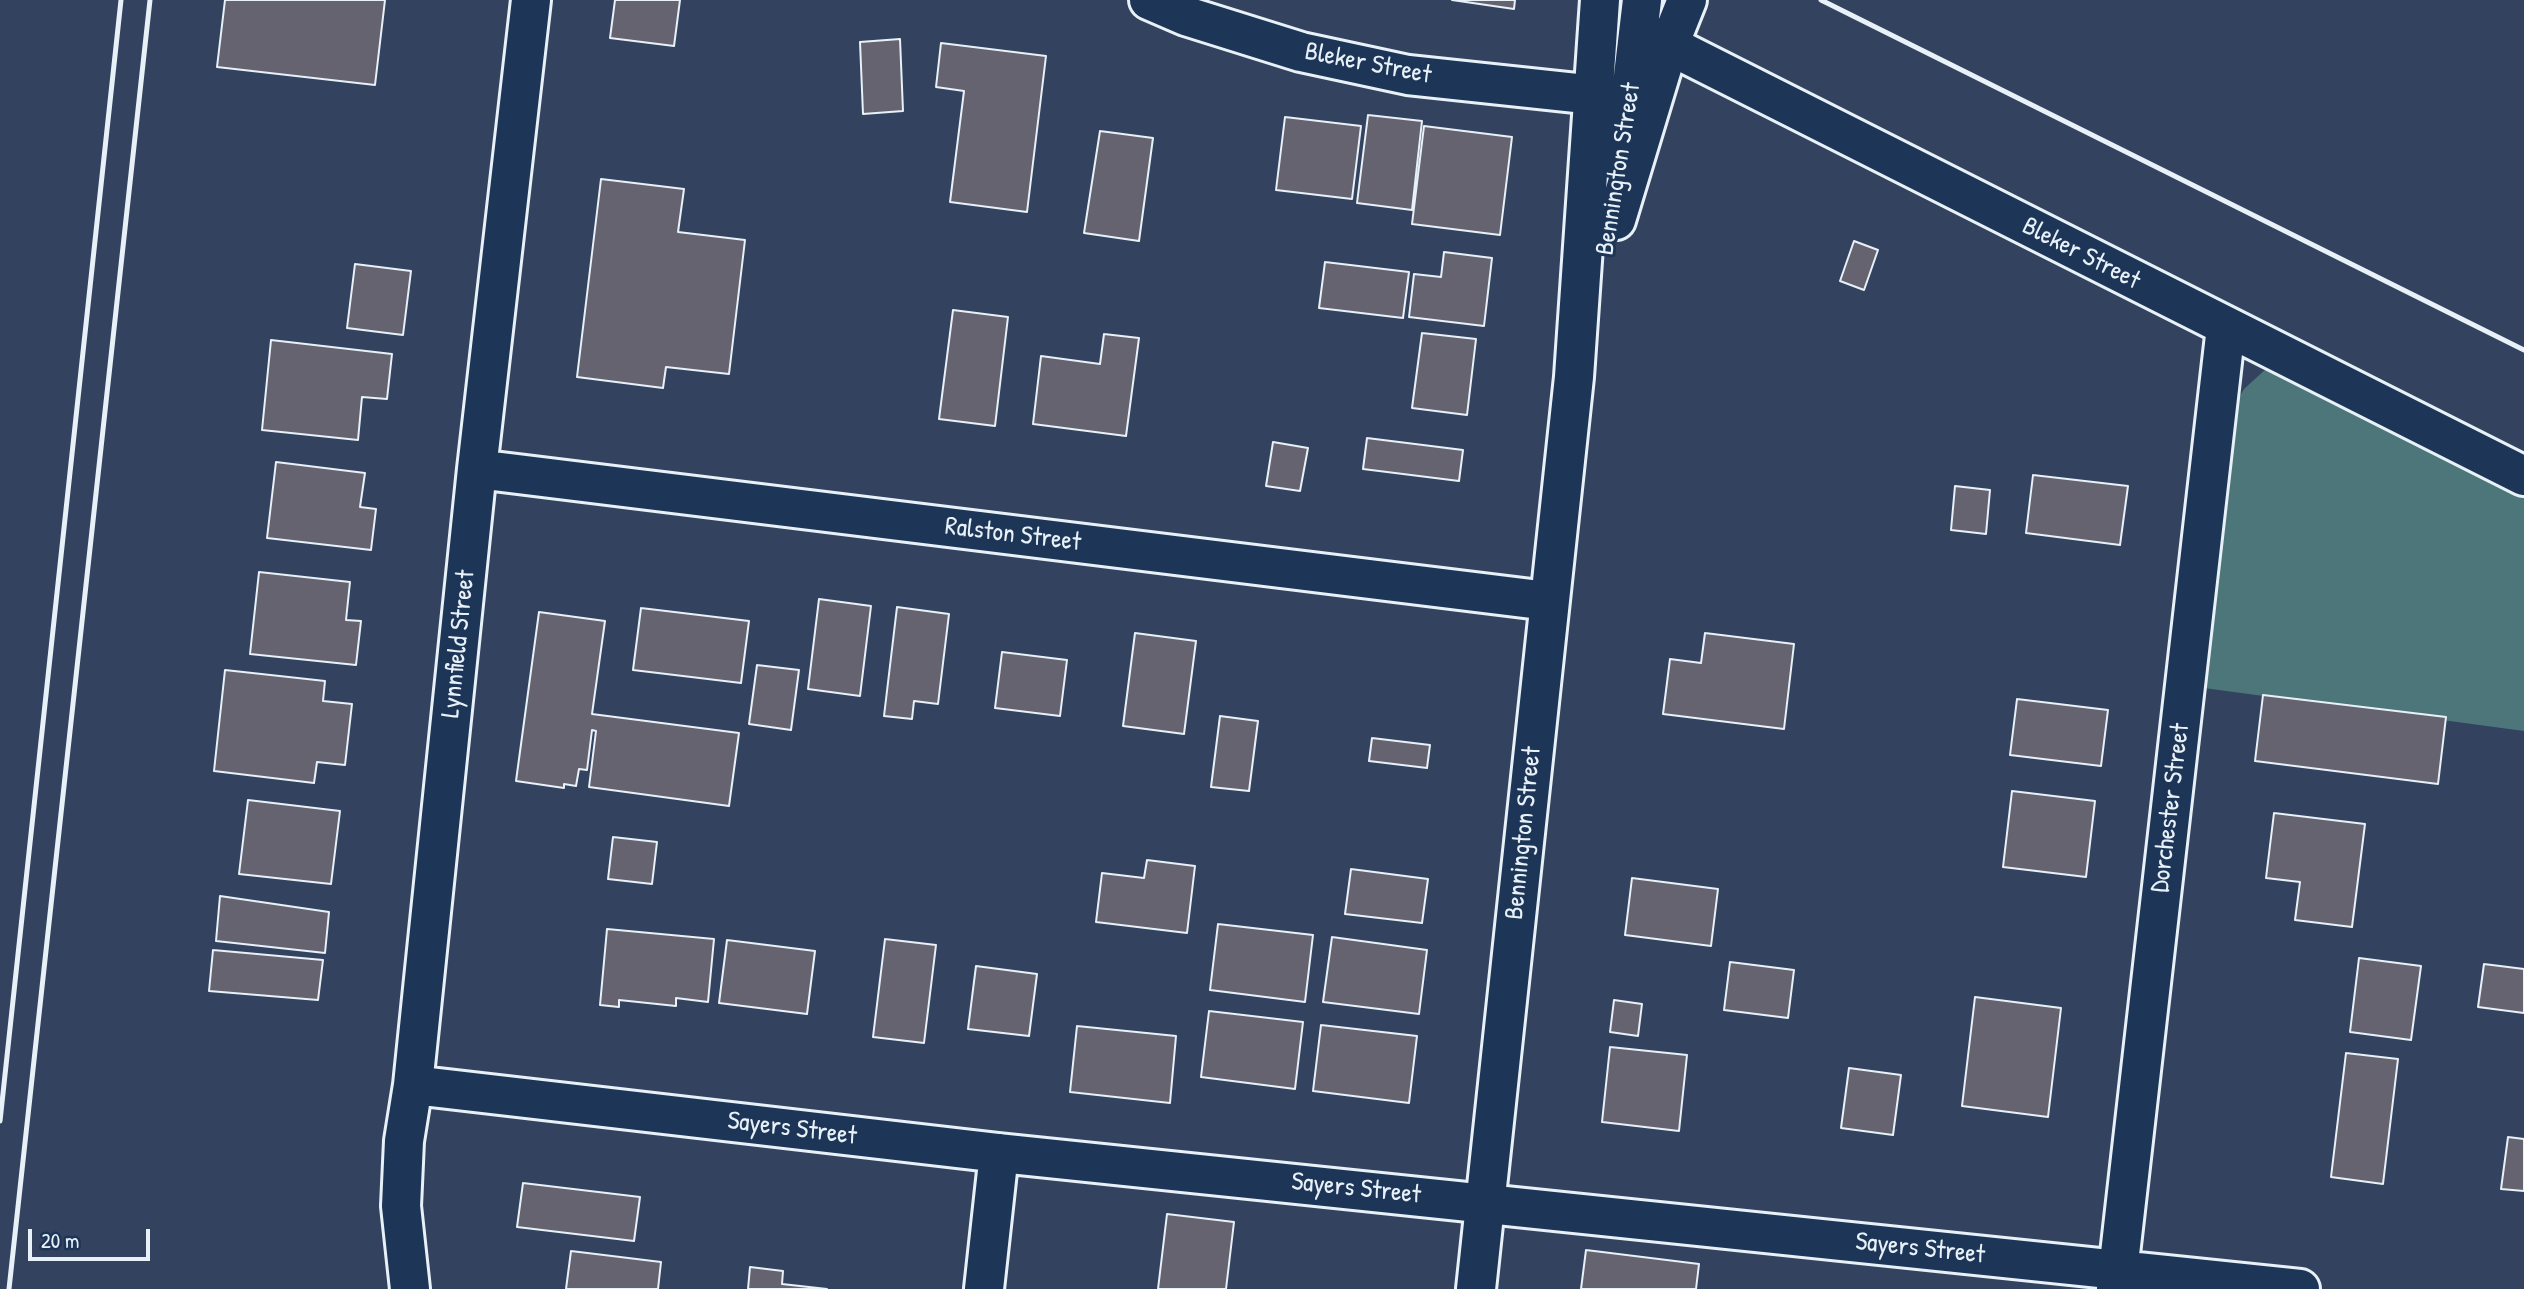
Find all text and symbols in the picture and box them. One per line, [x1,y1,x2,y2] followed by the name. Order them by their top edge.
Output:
[1302,36,1434,92] street label: Bleker Street
[1590,81,1648,257] street label: Bennington Street
[2017,211,2145,297] street label: Bleker Street
[943,511,1083,559] street label: Ralston Street
[436,569,482,719] street label: Lynnfield Street
[2145,722,2197,894] street label: Dorchester Street
[1499,745,1549,921] street label: Bennington Street
[726,1106,858,1152] street label: Sayers Street
[1290,1167,1422,1211] street label: Sayers Street
[32,1216,154,1260] scale bar
[41,1226,79,1255] text: 20 m
[1854,1227,1986,1271] street label: Sayers Street

